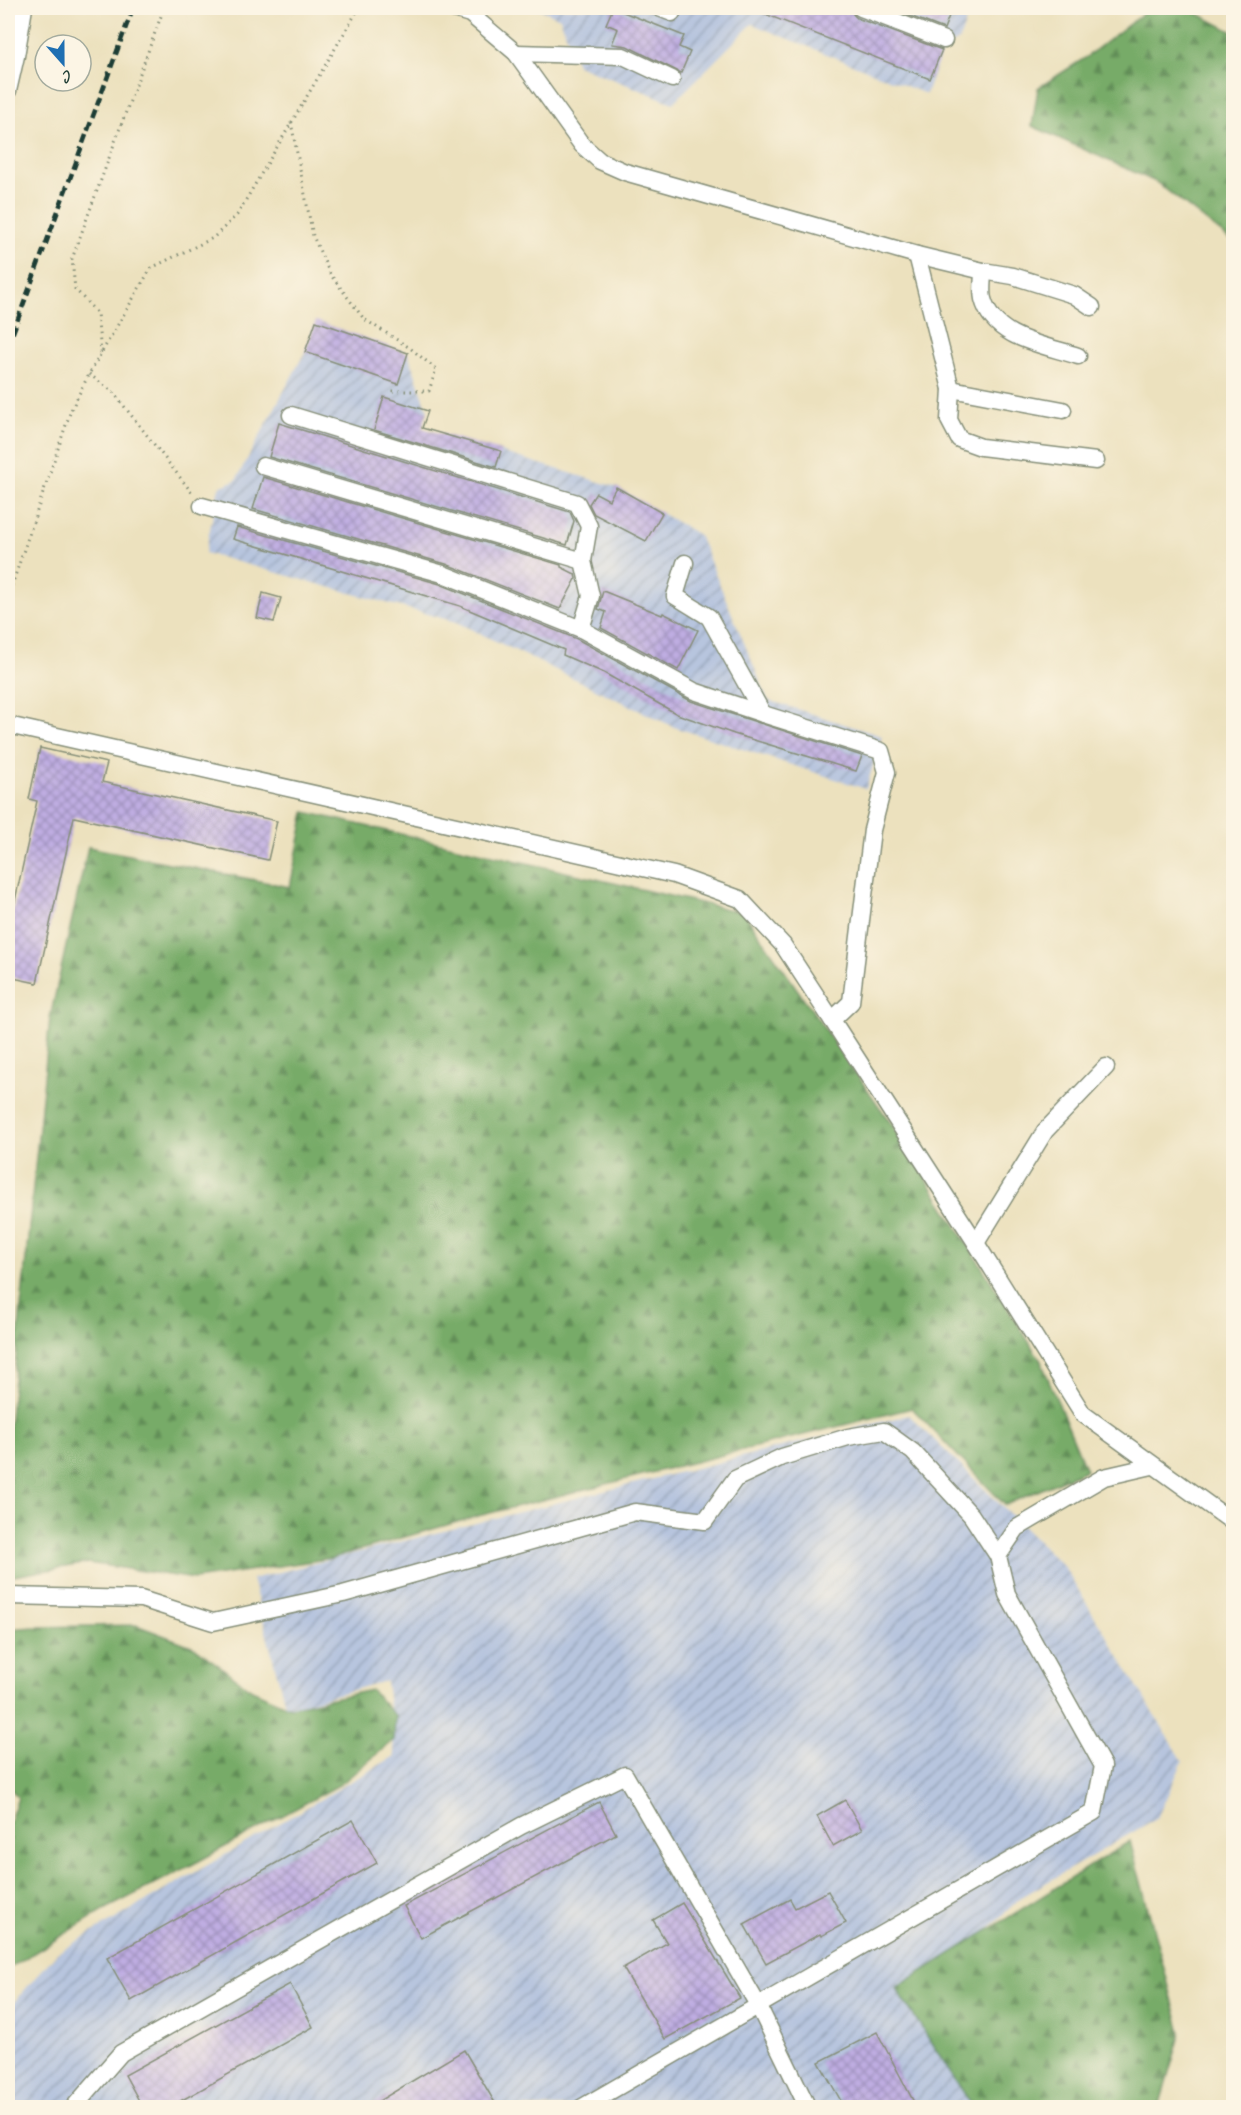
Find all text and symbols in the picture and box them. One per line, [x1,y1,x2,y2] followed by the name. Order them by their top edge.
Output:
[33,33,93,93] north arrow
[59,65,75,88] text: С

